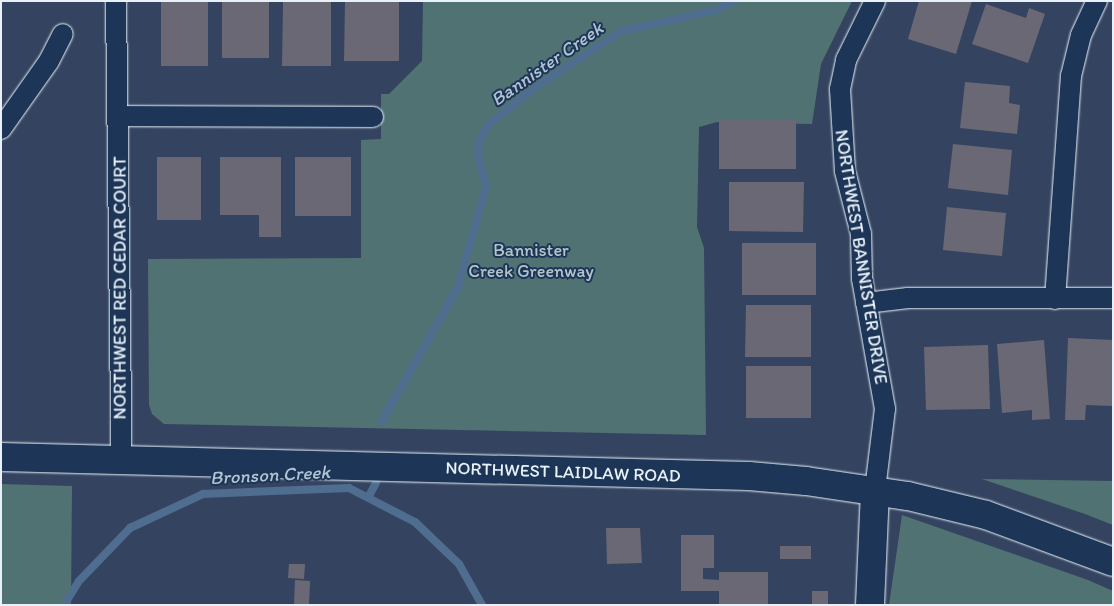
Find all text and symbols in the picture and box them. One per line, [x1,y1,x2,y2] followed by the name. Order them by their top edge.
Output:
[487,17,607,111] water label: Bannister Creek
[830,129,892,385] street label: NORTHWEST BANNISTER DRIVE
[109,157,131,419] street label: NORTHWEST RED CEDAR COURT
[468,240,594,282] park label: Bannister Creek Greenway
[447,457,679,487] street label: NORTHWEST LAIDLAW ROAD
[209,460,331,490] water label: Bronson Creek

